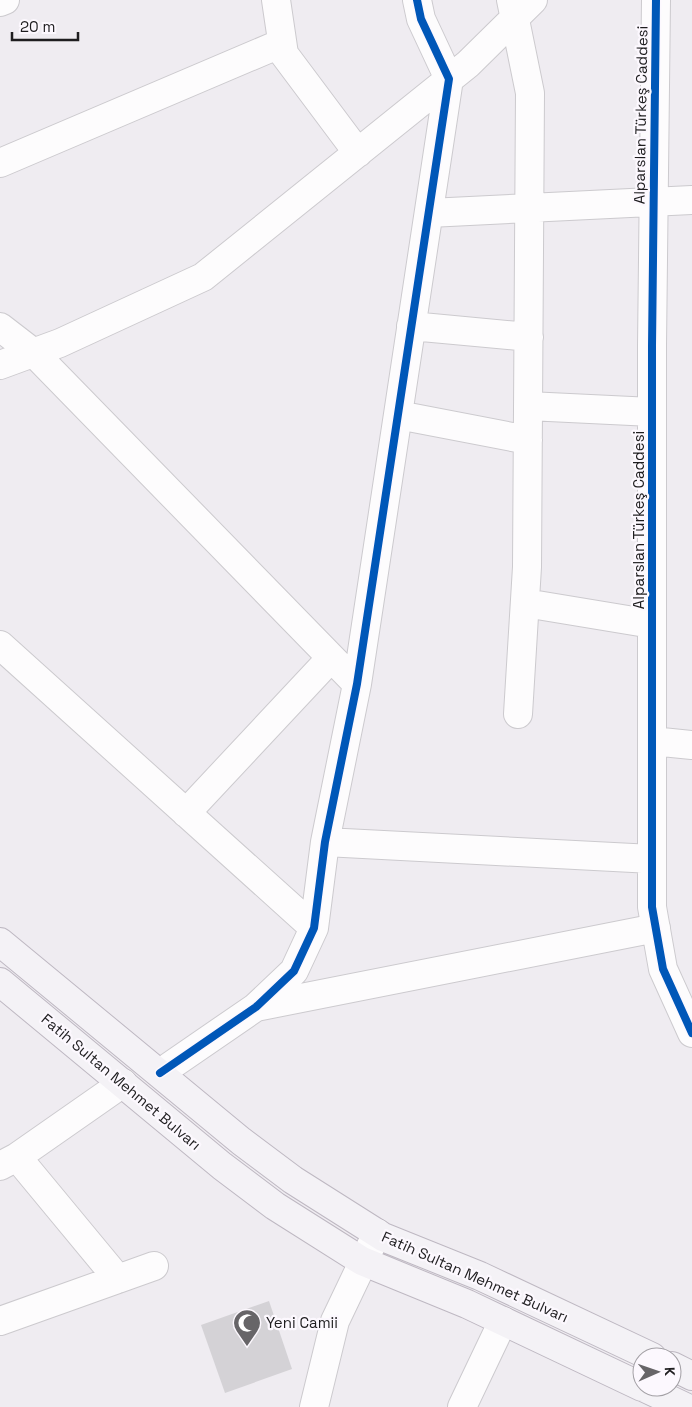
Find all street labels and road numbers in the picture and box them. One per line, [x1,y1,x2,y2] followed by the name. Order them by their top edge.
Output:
[629,26,652,204] street label: Alparslan Türkeş Caddesi
[629,431,648,609] street label: Alparslan Türkeş Caddesi
[38,1009,205,1154] street label: Fatih Sultan Mehmet Bulvarı
[379,1227,571,1326] street label: Fatih Sultan Mehmet Bulvarı

